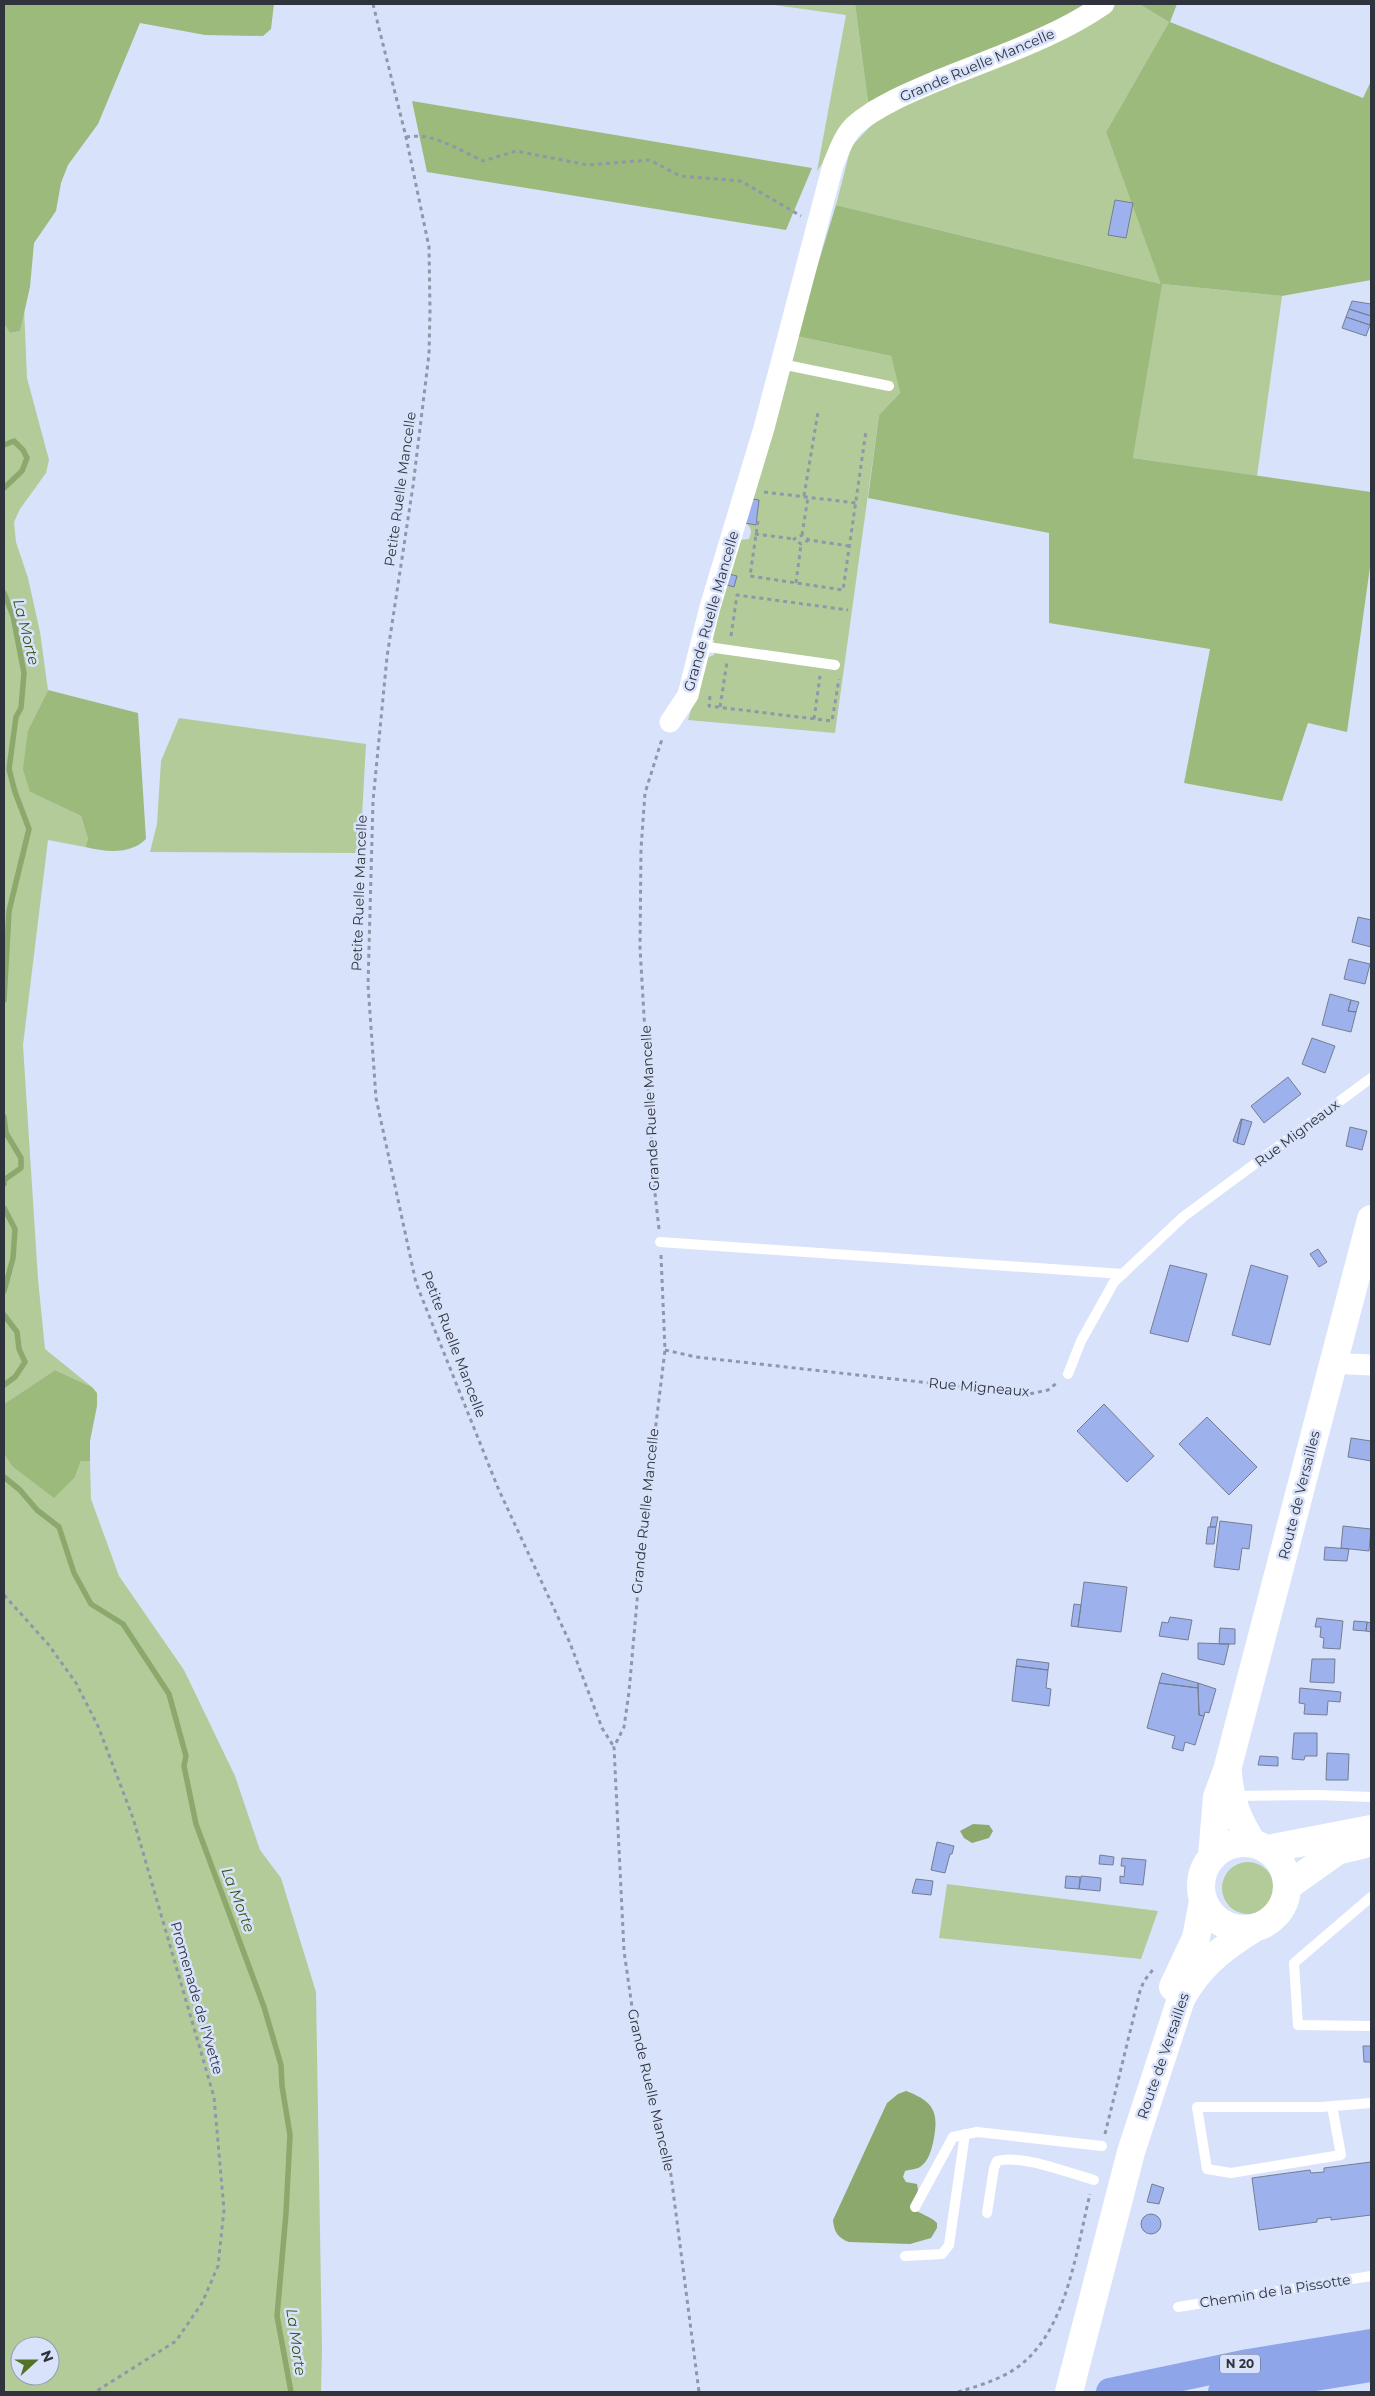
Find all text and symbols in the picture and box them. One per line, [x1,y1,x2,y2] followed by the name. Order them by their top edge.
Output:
[897,24,1057,106] street label: Grande Ruelle Mancelle
[380,410,420,568] street label: Petite Ruelle Mancelle
[679,529,743,693] street label: Grande Ruelle Mancelle
[9,597,44,667] water label: La Morte
[347,815,371,971] street label: Petite Ruelle Mancelle
[637,1025,663,1191] street label: Grande Ruelle Mancelle
[1251,1095,1343,1171] street label: Rue Migneaux
[418,1268,490,1420] street label: Petite Ruelle Mancelle
[928,1374,1031,1400] street label: Rue Migneaux
[627,1427,663,1595] street label: Grande Ruelle Mancelle
[1274,1429,1324,1561] street label: Route de Versailles
[217,1865,259,1935] water label: La Morte
[167,1919,227,2077] street label: Promenade de l'Yvette
[1133,1990,1193,2121] street label: Route de Versailles
[624,2007,678,2173] street label: Grande Ruelle Mancelle
[1198,2270,1352,2312] street label: Chemin de la Pissotte
[282,2307,311,2377] water label: La Morte
[10,2336,60,2386] north arrow
[37,2348,58,2365] text: N
[1220,2354,1260,2374] road number: N 20

